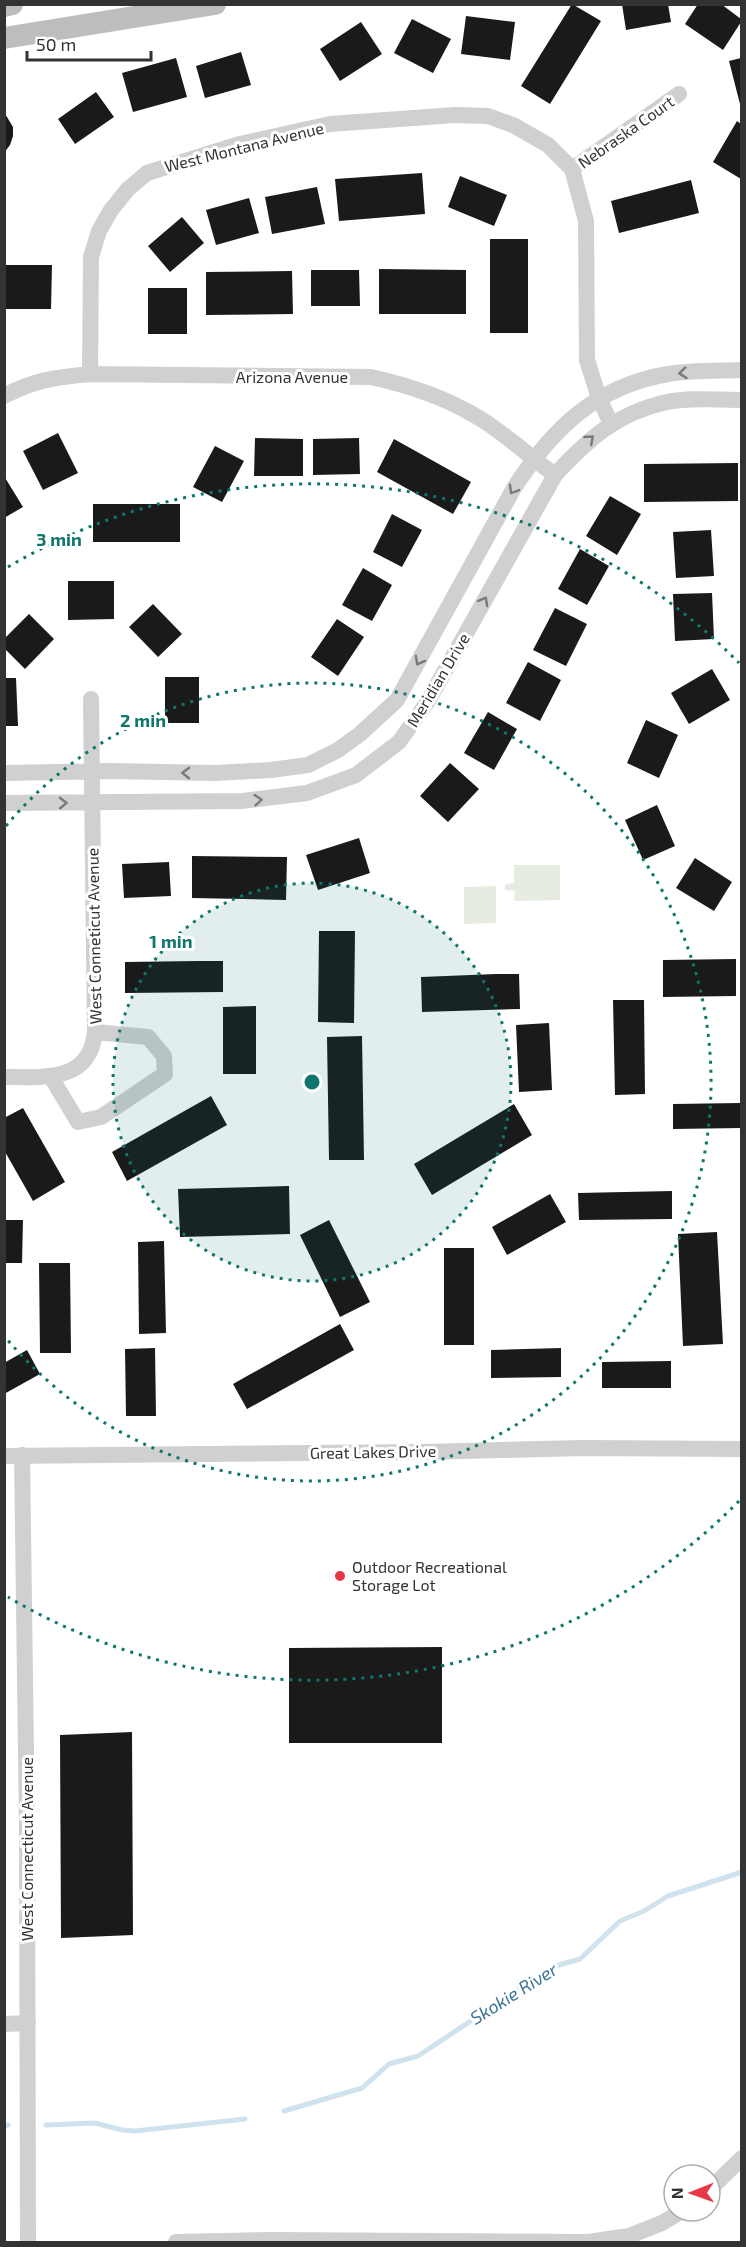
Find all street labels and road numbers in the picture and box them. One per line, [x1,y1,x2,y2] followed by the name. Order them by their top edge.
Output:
[574,91,677,172] street label: Nebraska Court
[162,118,325,176] street label: West Montana Avenue
[236,367,348,386] street label: Arizona Avenue
[402,630,473,730] street label: Meridian Drive
[82,848,105,1024] street label: West Conneticut Avenue
[310,1441,436,1462] street label: Great Lakes Drive
[17,1757,36,1941] street label: West Connecticut Avenue

